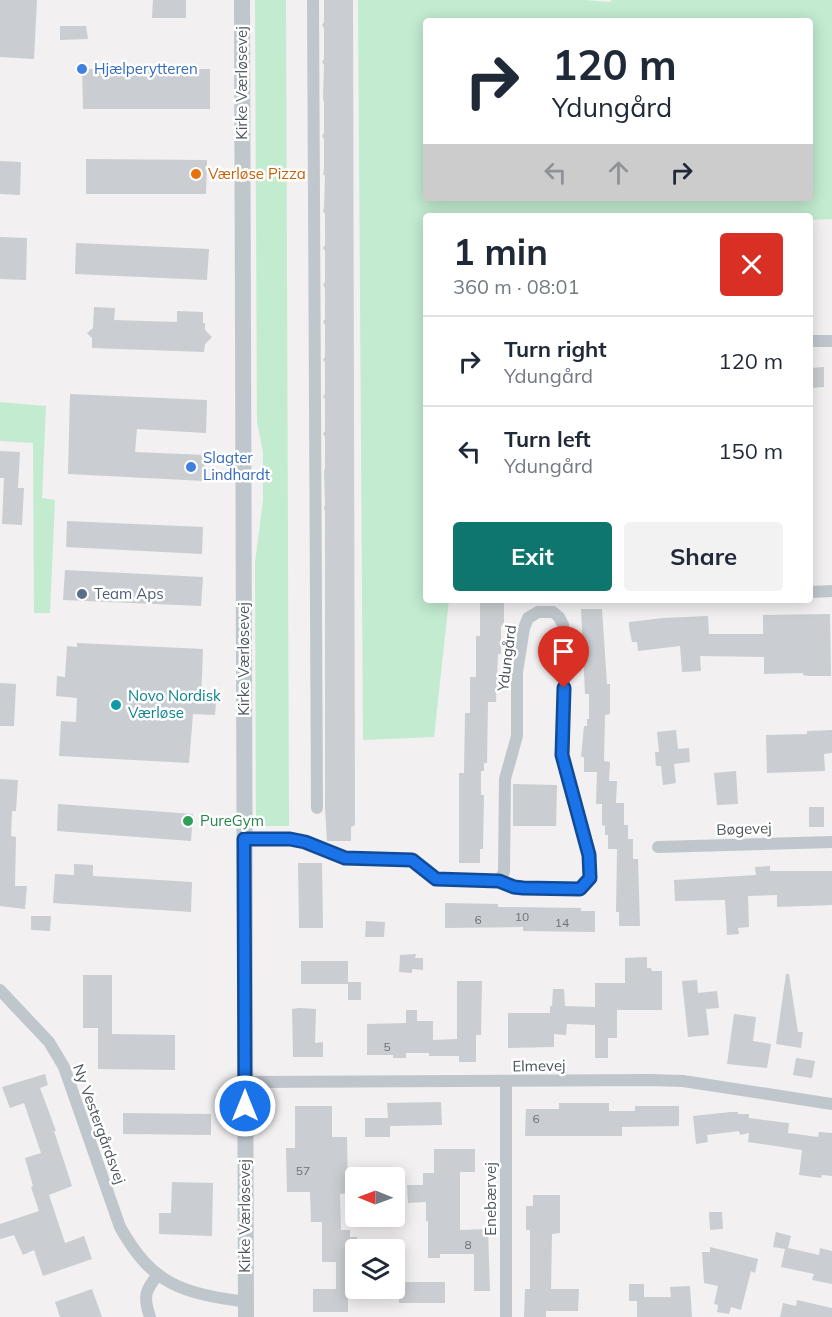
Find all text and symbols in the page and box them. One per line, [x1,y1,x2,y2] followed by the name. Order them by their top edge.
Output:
[232,26,251,140] street label: Kirke Værløsevej
[552,38,677,91] text: 120 m
[453,42,531,120] icon: right
[94,59,198,78] place label: Hjælperytteren
[75,62,89,76] marker: Hjælperytteren
[552,90,672,124] text: Ydungård
[539,156,572,189] icon: left
[602,156,635,189] icon: ahead
[665,156,698,189] icon: right
[208,164,306,183] place label: Værløse Pizza
[189,167,203,181] marker: Værløse Pizza
[453,229,548,274] text: 1 min
[720,233,783,296] button: close
[453,274,579,299] text: 360 m · 08:01
[504,335,607,363] text: Turn right
[453,345,486,378] icon: right
[718,347,783,375] text: 120 m
[504,363,593,388] text: Ydungård
[504,425,591,453] text: Turn left
[453,435,486,468] icon: left
[718,437,783,465] text: 150 m
[203,448,270,484] place label: Slagter Lindhardt
[504,453,593,478] text: Ydungård
[184,460,198,474] marker: Slagter Lindhardt
[453,522,612,591] button: Exit
[624,522,783,591] button: Share
[94,584,164,603] place label: Team Aps
[75,587,89,601] marker: Team Aps
[234,602,253,716] street label: Kirke Værløsevej
[493,624,520,693] street label: Ydungård
[538,626,589,688] pin
[547,635,580,668] icon: arrive
[128,686,221,722] place label: Novo Nordisk Værløse
[109,698,123,712] marker: Novo Nordisk Værløse
[200,811,264,830] place label: PureGym
[181,814,195,828] marker: PureGym
[716,818,772,839] street label: Bøgevej
[515,909,529,924] house number: 10
[474,912,482,927] house number: 6
[555,915,569,930] house number: 14
[383,1039,391,1054] house number: 5
[512,1056,566,1075] street label: Elmevej
[69,1061,130,1186] street label: Ny Vestergårdsvej
[213,1074,277,1138] position arrow
[532,1111,540,1126] house number: 6
[235,1159,254,1273] street label: Kirke Værløsevej
[481,1162,500,1236] street label: Enebærvej
[296,1163,310,1178] house number: 57
[345,1167,405,1227] north arrow
[345,1167,405,1299] map controls
[464,1237,472,1252] house number: 8
[345,1239,405,1299] button: layers

